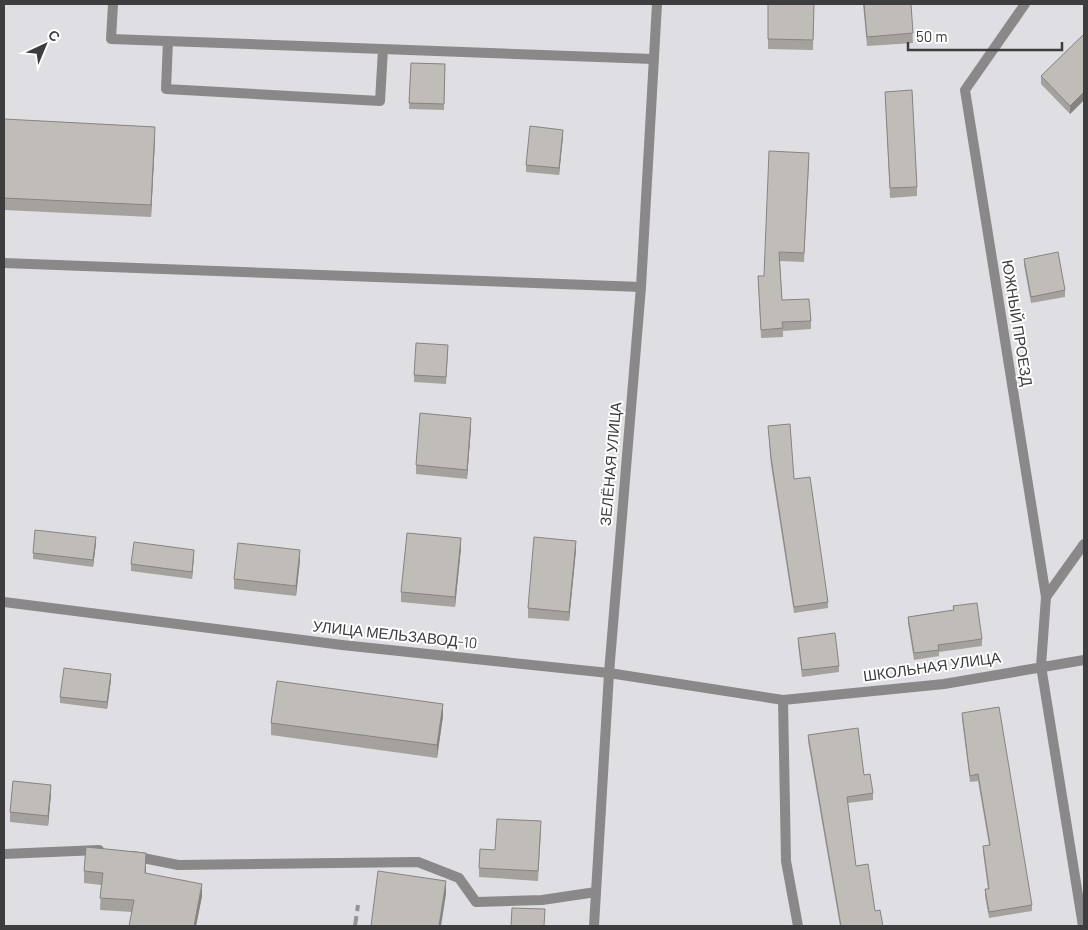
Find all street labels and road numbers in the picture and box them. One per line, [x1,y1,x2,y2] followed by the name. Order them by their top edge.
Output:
[999,258,1037,387] street label: ЮЖНЫЙ ПРОЕЗД
[596,401,624,527] street label: ЗЕЛЁНАЯ УЛИЦА
[312,616,478,652] street label: УЛИЦА МЕЛЬЗАВОД-10
[862,647,1002,685] street label: ШКОЛЬНАЯ УЛИЦА

